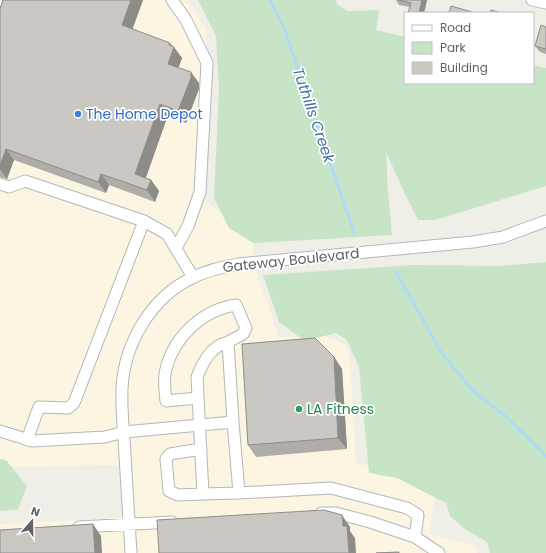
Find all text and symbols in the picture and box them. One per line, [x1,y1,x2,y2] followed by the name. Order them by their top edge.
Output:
[404,12,534,84] legend
[440,19,471,36] text: Road
[440,39,467,56] text: Park
[440,59,488,76] text: Building
[288,64,341,167] water label: Tuthills Creek
[86,104,203,124] place label: The Home Depot
[73,109,83,119] marker: The Home Depot
[222,243,360,277] street label: Gateway Boulevard
[307,399,374,419] place label: LA Fitness
[294,404,304,414] marker: LA Fitness
[12,501,52,541] north arrow
[29,503,42,521] text: N

